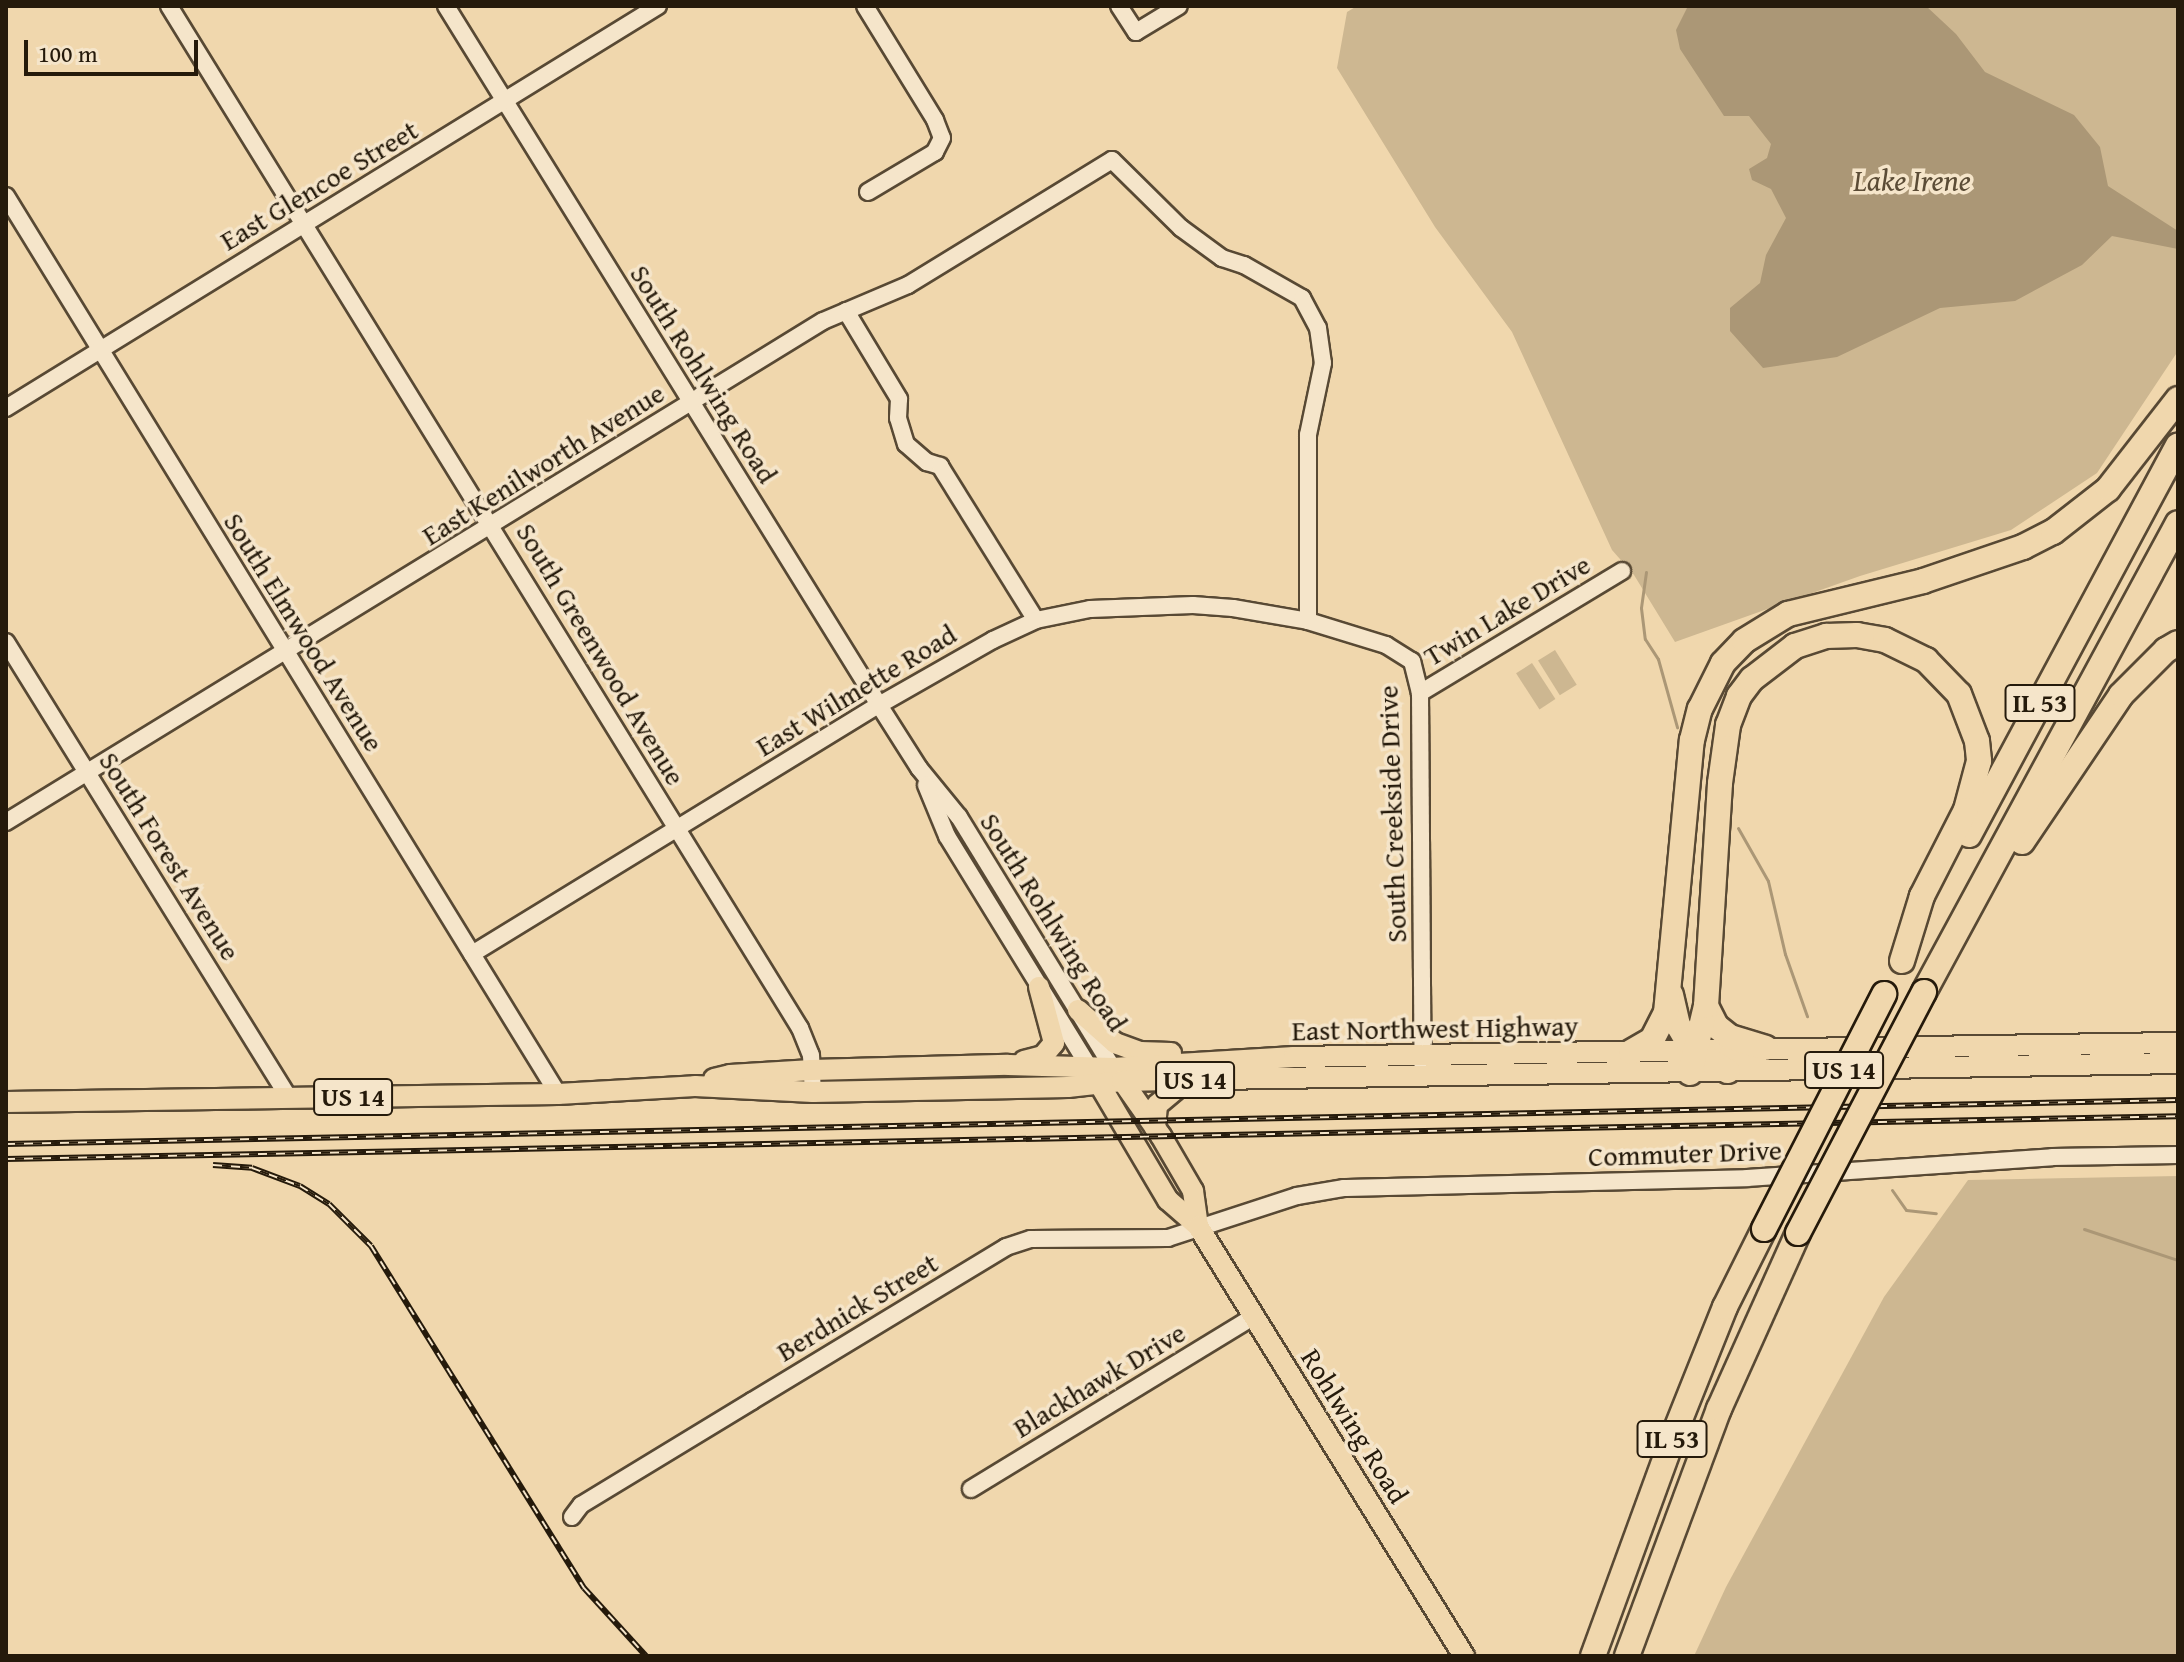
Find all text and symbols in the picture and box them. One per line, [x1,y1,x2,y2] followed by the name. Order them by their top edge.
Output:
[28,24,202,74] scale bar
[38,36,98,71] text: 100 m
[214,113,424,257] street label: East Glencoe Street
[1853,162,1971,198] water label: Lake Irene
[623,259,785,489] street label: South Rohlwing Road
[416,376,670,552] street label: East Kenilworth Avenue
[217,507,391,757] street label: South Elmwood Avenue
[509,517,693,791] street label: South Greenwood Avenue
[1418,547,1596,673] street label: Twin Lake Drive
[750,617,962,763] street label: East Wilmette Road
[2004,681,2076,725] road number: IL 53
[1371,685,1413,943] street label: South Creekside Drive
[92,746,248,966] street label: South Forest Avenue
[973,807,1135,1037] street label: South Rohlwing Road
[1291,1009,1579,1047] street label: East Northwest Highway
[1804,1048,1884,1092] road number: US 14
[1155,1058,1235,1102] road number: US 14
[313,1075,393,1119] road number: US 14
[1587,1133,1783,1173] street label: Commuter Drive
[770,1246,944,1368] street label: Berdnick Street
[1007,1315,1191,1445] street label: Blackhawk Drive
[1294,1342,1416,1510] street label: Rohlwing Road
[1636,1417,1708,1461] road number: IL 53

